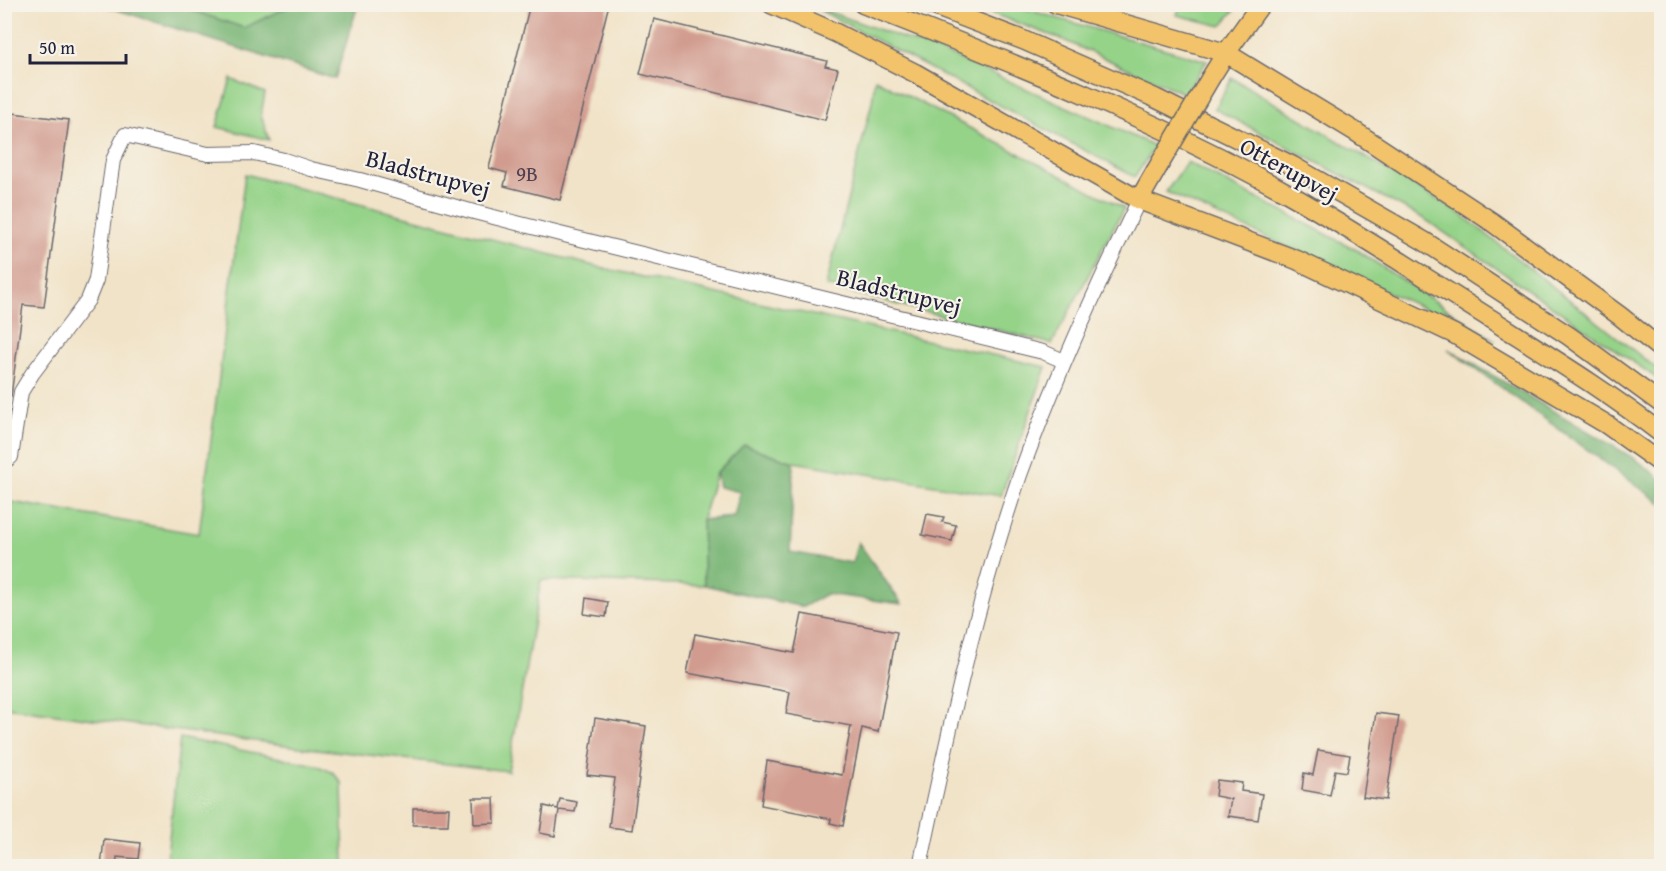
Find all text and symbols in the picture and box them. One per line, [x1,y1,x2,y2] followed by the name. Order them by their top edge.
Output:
[30,27,126,65] scale bar
[39,34,75,61] text: 50 m
[1234,128,1345,211] street label: Otterupvej
[362,140,494,207] street label: Bladstrupvej
[516,158,538,189] house number: 9B
[833,259,965,324] street label: Bladstrupvej

